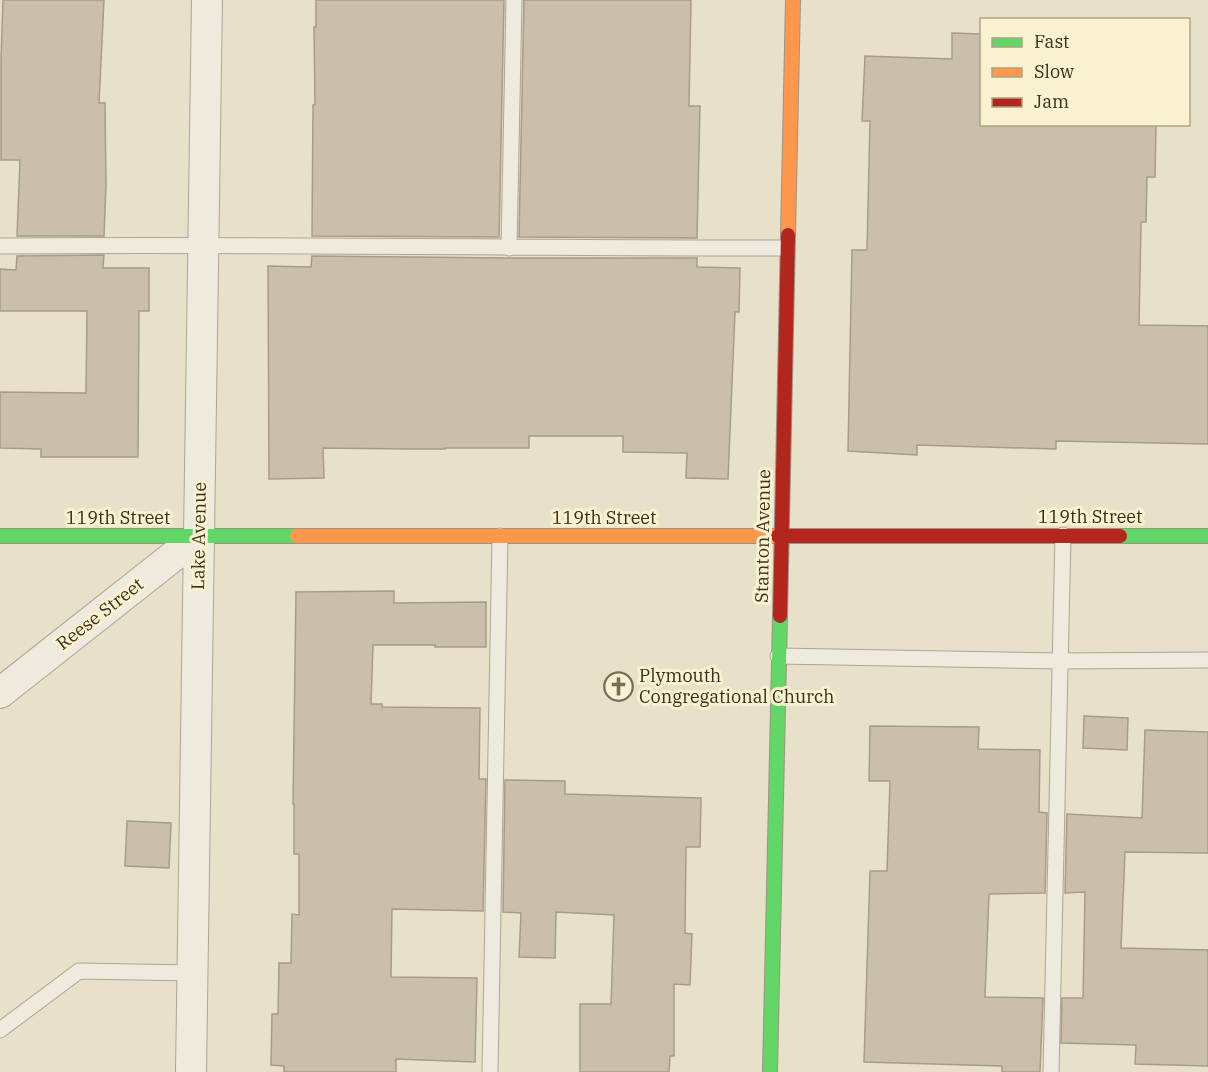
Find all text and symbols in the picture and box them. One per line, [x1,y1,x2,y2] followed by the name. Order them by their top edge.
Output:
[980,18,1190,126] legend
[1034,30,1069,53] text: Fast
[1034,60,1074,83] text: Slow
[1034,90,1069,113] text: Jam
[750,469,775,603] street label: Stanton Avenue
[186,482,211,590] street label: Lake Avenue
[1038,505,1142,528] street label: 119th Street
[66,506,170,529] street label: 119th Street
[552,506,656,529] street label: 119th Street
[52,572,148,655] street label: Reese Street
[639,664,835,708] place label: Plymouth Congregational Church
[602,670,634,702] church icon: Plymouth Congregational Church

